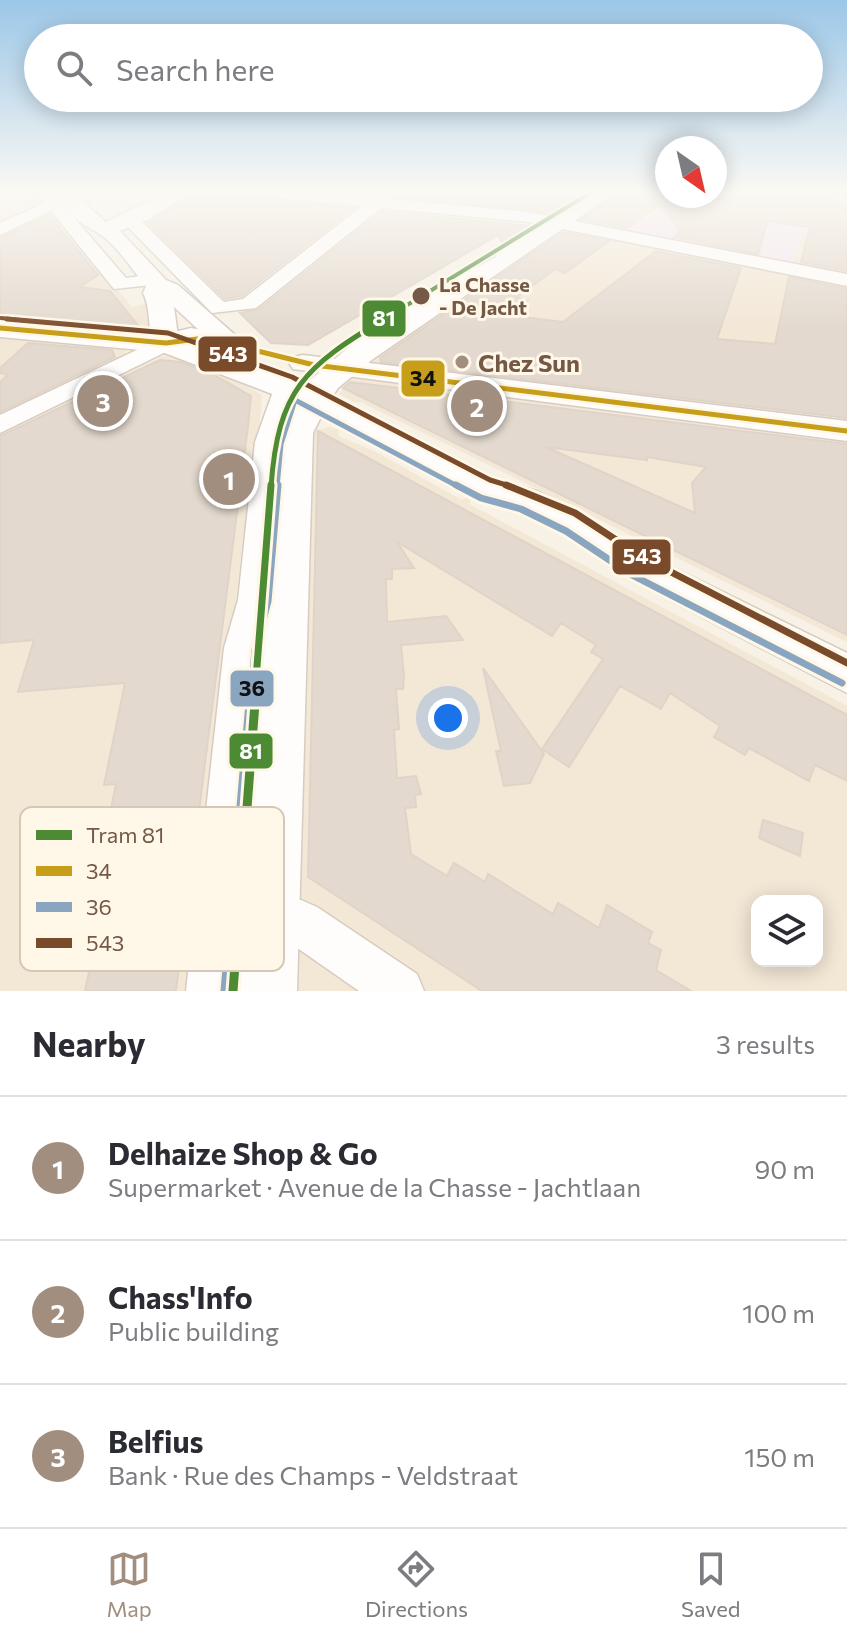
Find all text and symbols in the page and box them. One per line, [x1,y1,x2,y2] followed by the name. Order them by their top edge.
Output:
[24,24,823,112] search box
[52,46,96,90] icon: search
[116,50,275,87] text: Search here
[655,136,727,208] north arrow
[439,272,530,319] place label: La Chasse - De Jacht
[410,285,432,307] marker: La Chasse - De Jacht
[361,299,407,338] line badge: 81
[372,304,396,331] text: 81
[197,335,258,373] line badge: 543
[208,340,248,367] text: 543
[478,348,580,377] place label: Chez Sun
[453,353,471,371] marker: Chez Sun
[400,359,446,398] line badge: 34
[410,364,436,391] text: 34
[77,371,129,431] pin: 3
[451,376,503,436] pin: 2
[203,449,255,509] pin: 1
[611,538,672,576] line badge: 543
[622,542,662,569] text: 543
[229,669,275,708] line badge: 36
[239,674,265,701] text: 36
[428,698,468,738] your location
[228,732,274,770] line badge: 81
[239,737,263,764] text: 81
[20,807,284,971] legend
[86,821,165,848] text: Tram 81
[86,857,112,884] text: 34
[86,893,112,920] text: 36
[751,895,823,967] map controls
[751,895,823,967] button: layers
[86,929,124,956] text: 543
[32,1022,146,1064] text: Nearby
[716,1028,815,1059] text: 3 results
[108,1134,378,1171] text: Delhaize Shop & Go
[52,1153,64,1184] text: 1
[755,1153,815,1184] text: 90 m
[108,1171,641,1202] text: Supermarket · Avenue de la Chasse - Jachtlaan
[108,1278,253,1315] text: Chass'Info
[51,1297,65,1328] text: 2
[742,1297,815,1328] text: 100 m
[108,1315,279,1346] text: Public building
[108,1422,204,1459] text: Belfius
[50,1441,66,1472] text: 3
[744,1441,815,1472] text: 150 m
[108,1459,518,1490] text: Bank · Rue des Champs - Veldstraat
[107,1547,152,1622] tab: Map
[365,1547,468,1622] tab: Directions
[681,1547,740,1622] tab: Saved

